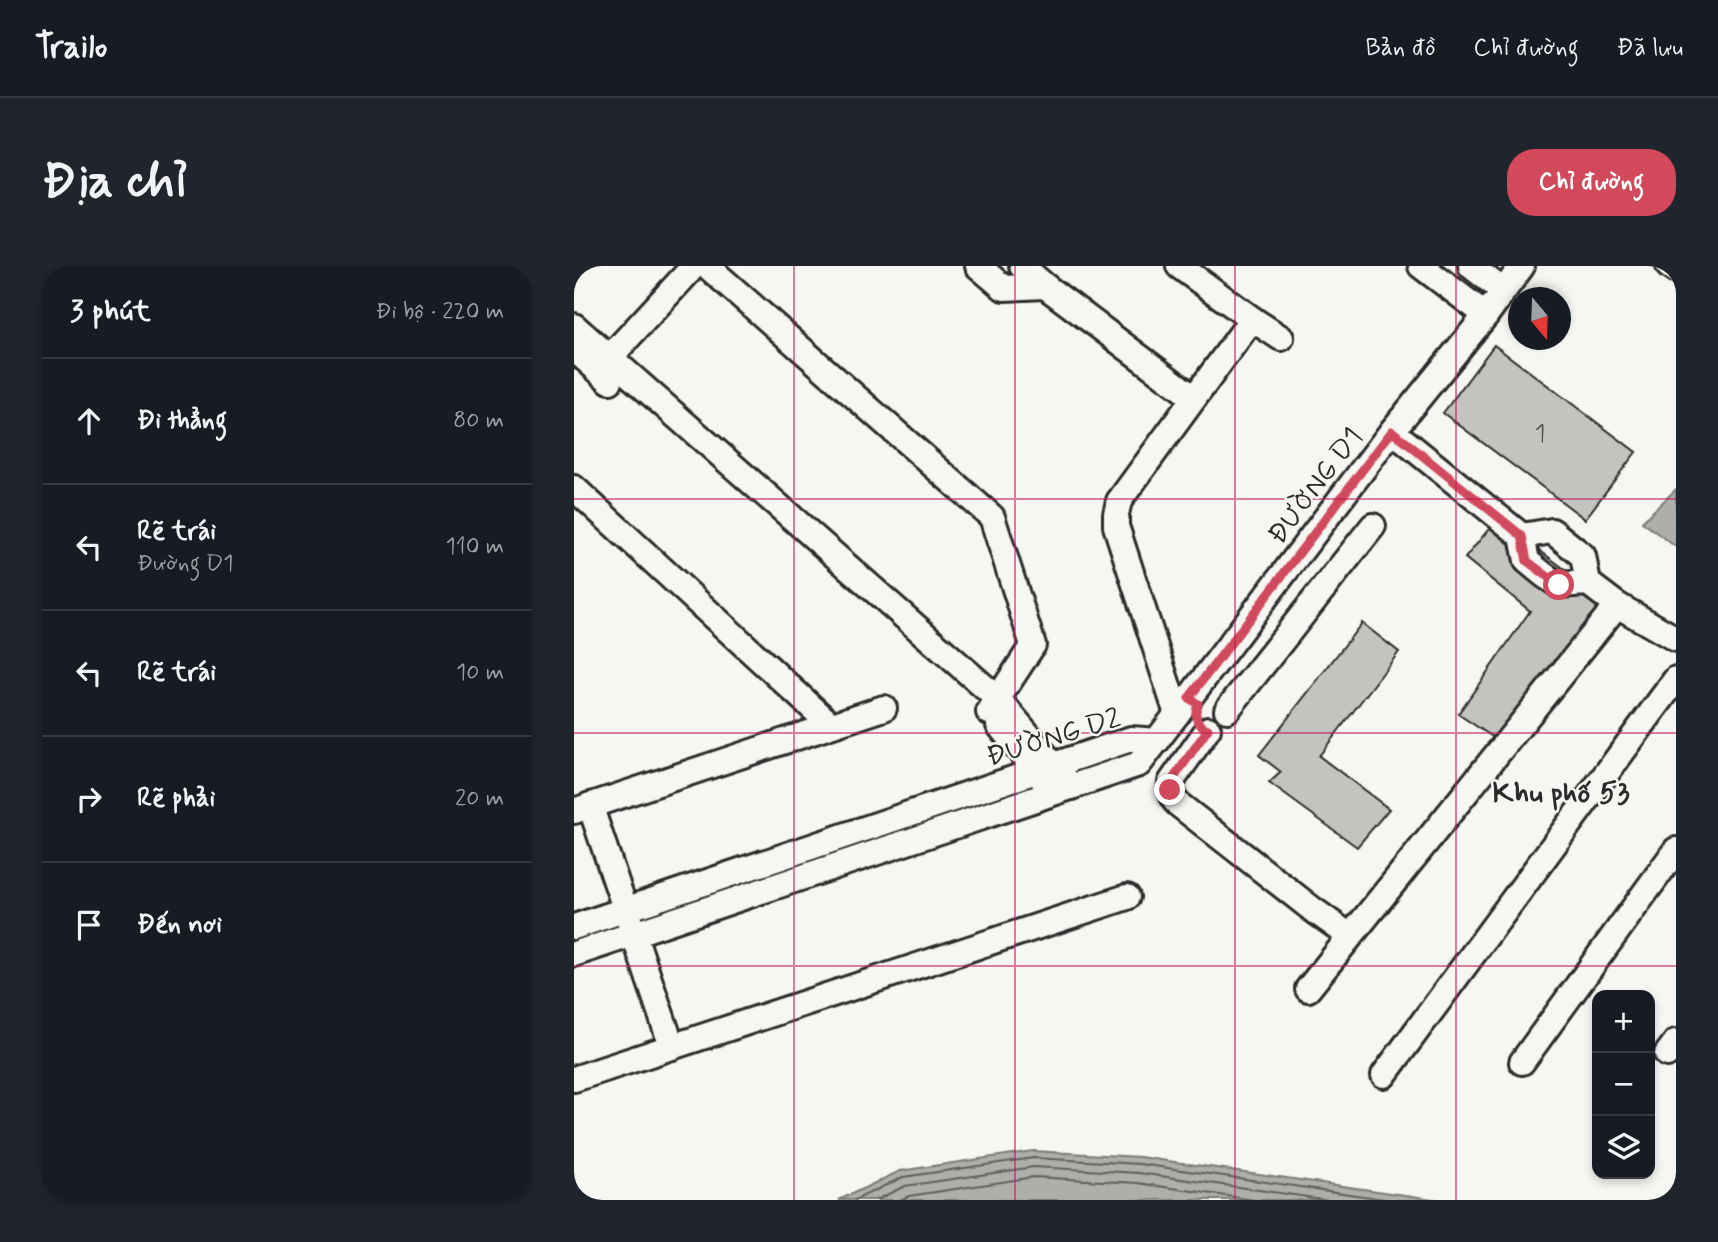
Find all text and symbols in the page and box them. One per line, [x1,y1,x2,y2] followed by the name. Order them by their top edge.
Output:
[35,26,107,70] text: Trailo
[1366,33,1436,64] text: Bản đồ
[1474,33,1579,64] text: Chỉ đường
[1617,33,1683,64] text: Đã lưu
[1507,149,1676,216] button: Chỉ đường
[42,150,188,215] text: Địa chỉ
[1508,287,1571,350] north arrow
[70,292,151,331] text: 3 phút
[375,297,504,327] text: Đi bộ · 220 m
[70,402,108,440] icon: ahead
[137,404,227,438] text: Đi thẳng
[453,406,504,436] text: 80 m
[1535,419,1545,450] house number: 1
[1260,421,1372,552] street label: ĐƯỜNG D1
[137,515,216,549] text: Rẽ trái
[70,528,108,566] icon: left
[445,532,504,562] text: 110 m
[137,549,234,579] text: Đường D1
[1543,569,1574,600] route start
[70,654,108,692] icon: left
[137,656,216,690] text: Rẽ trái
[456,658,504,688] text: 10 m
[982,700,1126,776] street label: ĐƯỜNG D2
[1154,774,1185,805] route end
[1492,774,1630,813] district label: Khu phố 53
[70,780,108,818] icon: right
[137,782,215,816] text: Rẽ phải
[455,784,504,814] text: 20 m
[70,906,108,944] icon: arrive
[137,908,222,942] text: Đến nơi
[1592,990,1655,1179] map controls
[1592,990,1655,1053] button: +
[1592,1053,1655,1116] button: −
[1592,1116,1655,1179] button: layers

